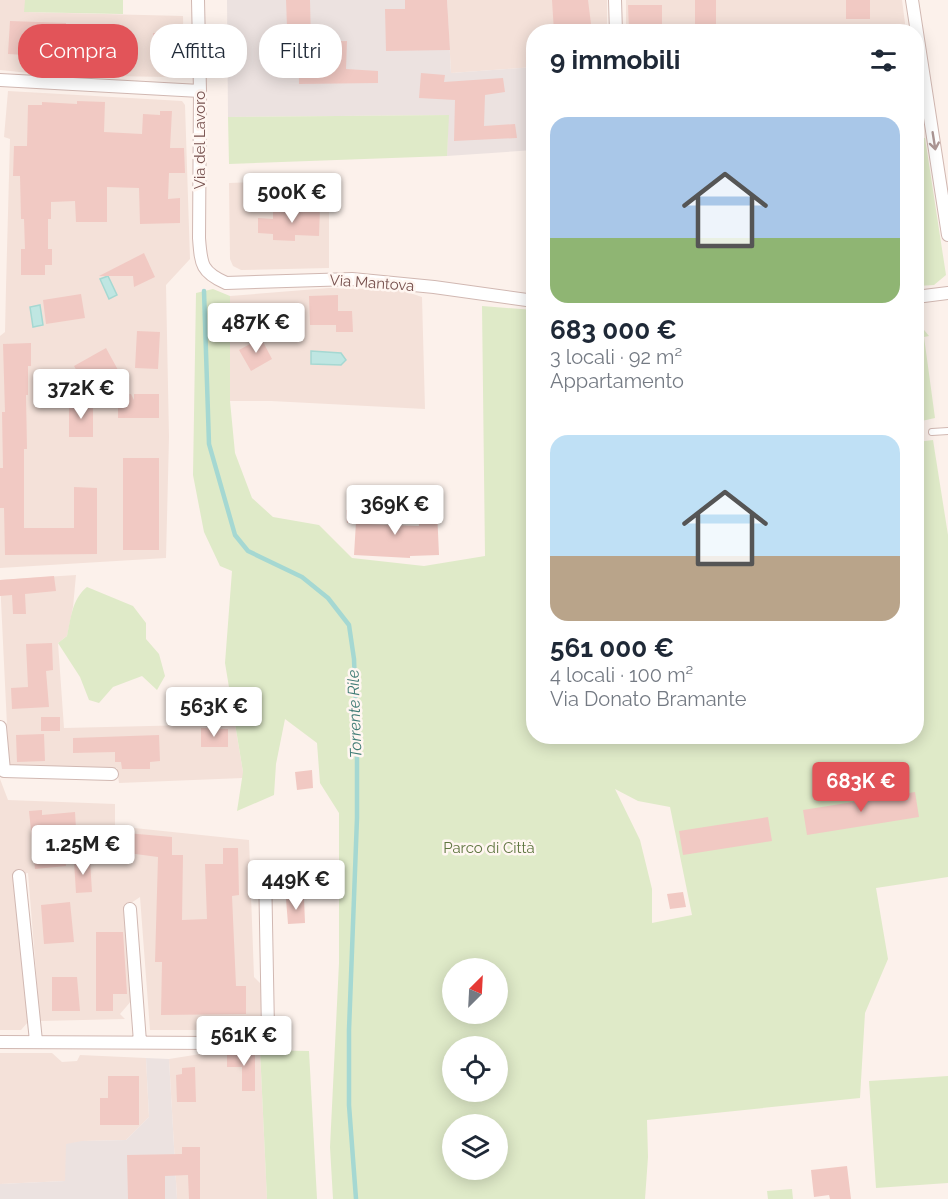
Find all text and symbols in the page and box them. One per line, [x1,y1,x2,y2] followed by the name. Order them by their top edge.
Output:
[18,24,138,78] chip: Compra
[150,24,247,78] chip: Affitta
[259,24,342,78] chip: Filtri
[867,44,900,77] icon: filters
[550,45,680,75] text: 9 immobili
[191,91,209,189] street label: Via del Lavoro
[928,130,939,150] one-way arrow
[671,156,779,264] icon: home
[243,173,341,224] pin: 500K €
[257,180,327,204] text: 500K €
[329,271,415,295] street label: Via Mantova
[207,303,305,354] pin: 487K €
[222,310,290,334] text: 487K €
[550,315,677,345] text: 683 000 €
[550,345,682,369] text: 3 locali · 92 m²
[32,369,130,420] pin: 372K €
[550,369,684,393] text: Appartamento
[47,376,115,400] text: 372K €
[671,474,779,582] icon: home
[346,485,444,536] pin: 369K €
[361,492,429,516] text: 369K €
[550,633,674,663] text: 561 000 €
[550,663,693,687] text: 4 locali · 100 m²
[343,669,366,759] water label: Torrente Rile
[165,687,263,738] pin: 563K €
[550,687,746,711] text: Via Donato Bramante
[180,694,248,718] text: 563K €
[812,762,910,813] pin: 683K €
[826,769,896,793] text: 683K €
[28,825,138,876] pin: 1.25M €
[46,832,120,856] text: 1.25M €
[443,839,535,857] park label: Parco di Città
[247,860,345,911] pin: 449K €
[262,867,330,891] text: 449K €
[442,958,508,1024] north arrow
[442,958,508,1180] map controls
[195,1016,293,1067] pin: 561K €
[211,1023,278,1047] text: 561K €
[442,1036,508,1102] button: locate
[442,1114,508,1180] button: layers

